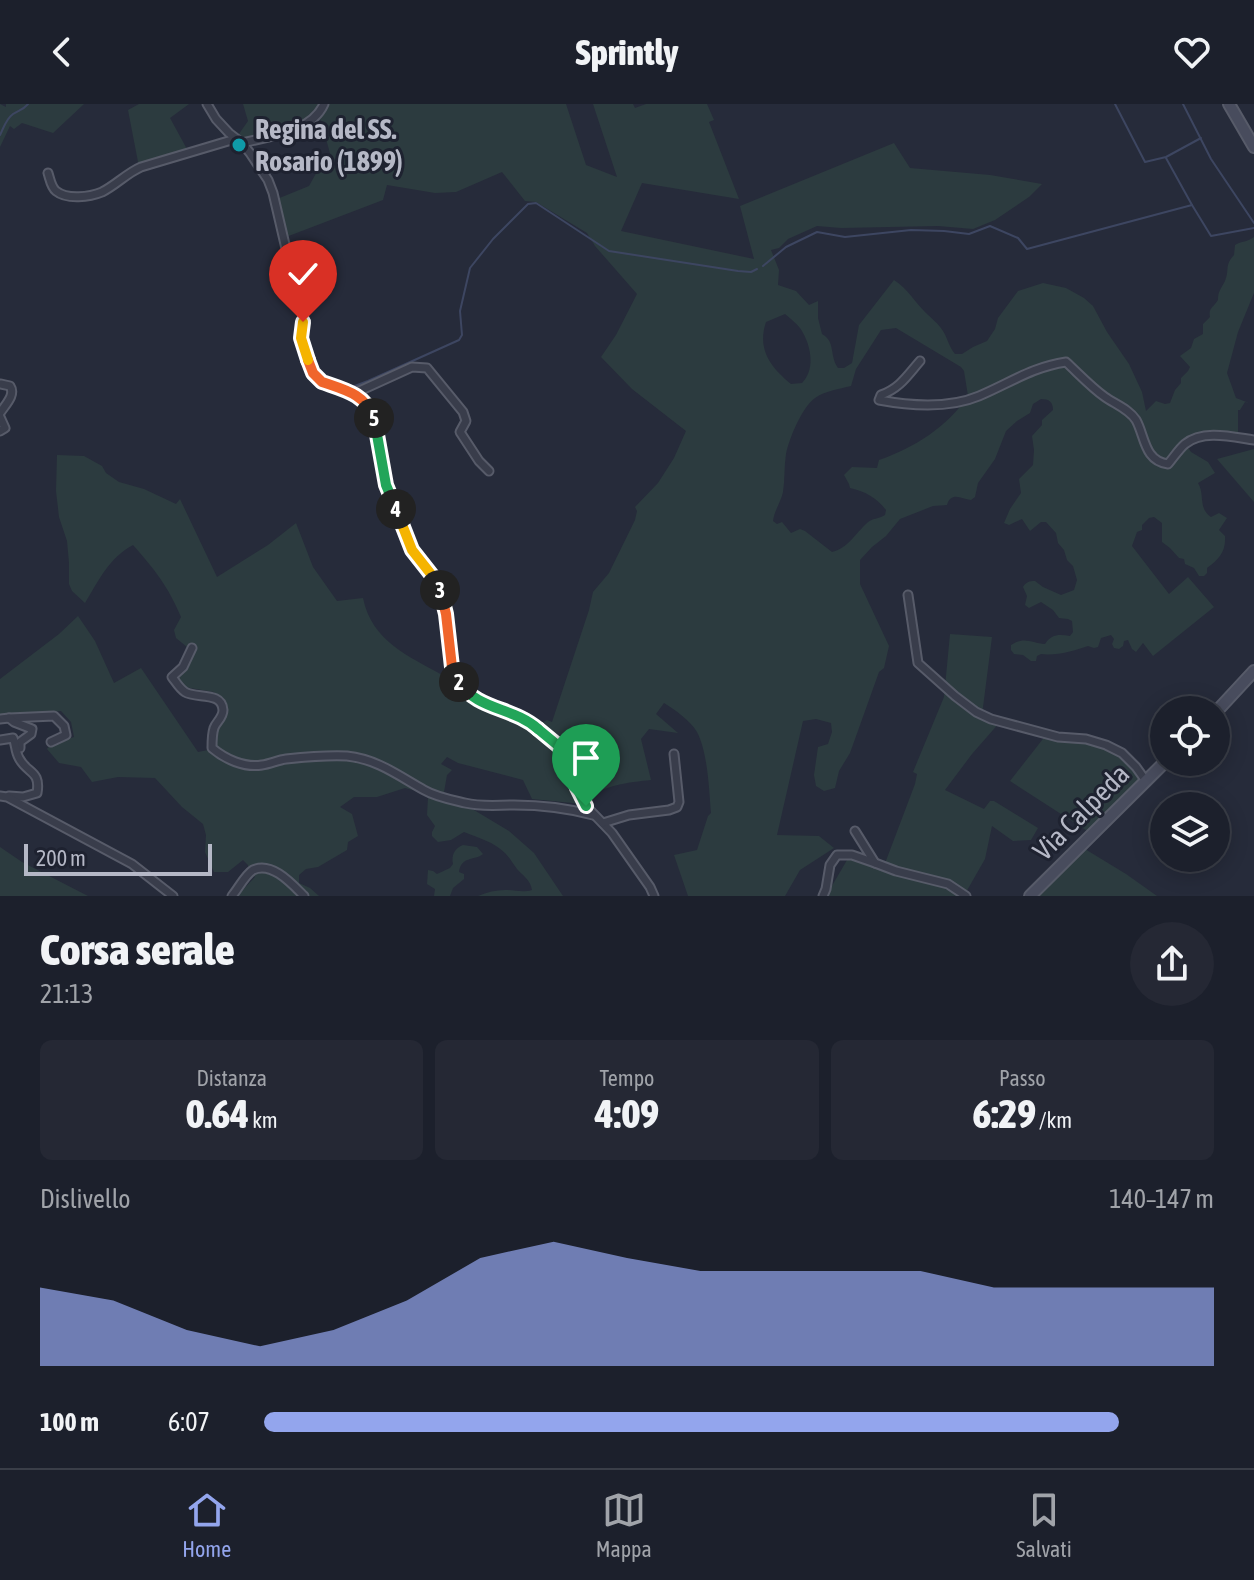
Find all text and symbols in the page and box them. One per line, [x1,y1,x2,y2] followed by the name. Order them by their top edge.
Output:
[40,30,84,74] icon: back
[1170,30,1214,74] icon: heart
[576,31,678,73] text: Sprintly
[255,113,403,177] place label: Regina del SS. Rosario (1899)
[230,136,248,154] marker: Regina del SS. Rosario (1899)
[269,240,337,322] pin
[281,252,325,296] icon: check
[354,398,394,438] pin: 5
[369,405,379,431] text: 5
[376,489,416,529] pin: 4
[391,496,401,522] text: 4
[420,570,460,610] pin: 3
[435,577,445,603] text: 3
[439,662,479,702] pin: 2
[454,669,464,695] text: 2
[1150,696,1230,872] map controls
[1150,696,1230,776] button: locate
[552,724,620,806] pin
[564,736,608,780] icon: arrive
[1026,757,1136,867] street label: Via Calpeda
[1150,792,1230,872] button: layers
[24,840,212,876] scale bar
[36,845,86,871] text: 200 m
[1130,922,1214,1006] button: share
[40,924,235,974] text: Corsa serale
[40,979,94,1009] text: 21:13
[196,1065,267,1091] text: Distanza
[600,1065,654,1091] text: Tempo
[999,1065,1046,1091] text: Passo
[186,1091,249,1136] text: 0.64
[595,1091,659,1136] text: 4:09
[973,1091,1036,1136] text: 6:29
[249,1107,278,1133] text: km
[1036,1107,1072,1133] text: /km
[40,1184,131,1214] text: Dislivello
[1109,1184,1214,1214] text: 140–147 m
[40,1407,99,1437] text: 100 m
[168,1407,210,1437] text: 6:07
[182,1488,231,1562] tab: Home
[596,1488,652,1562] tab: Mappa
[1016,1488,1072,1562] tab: Salvati

